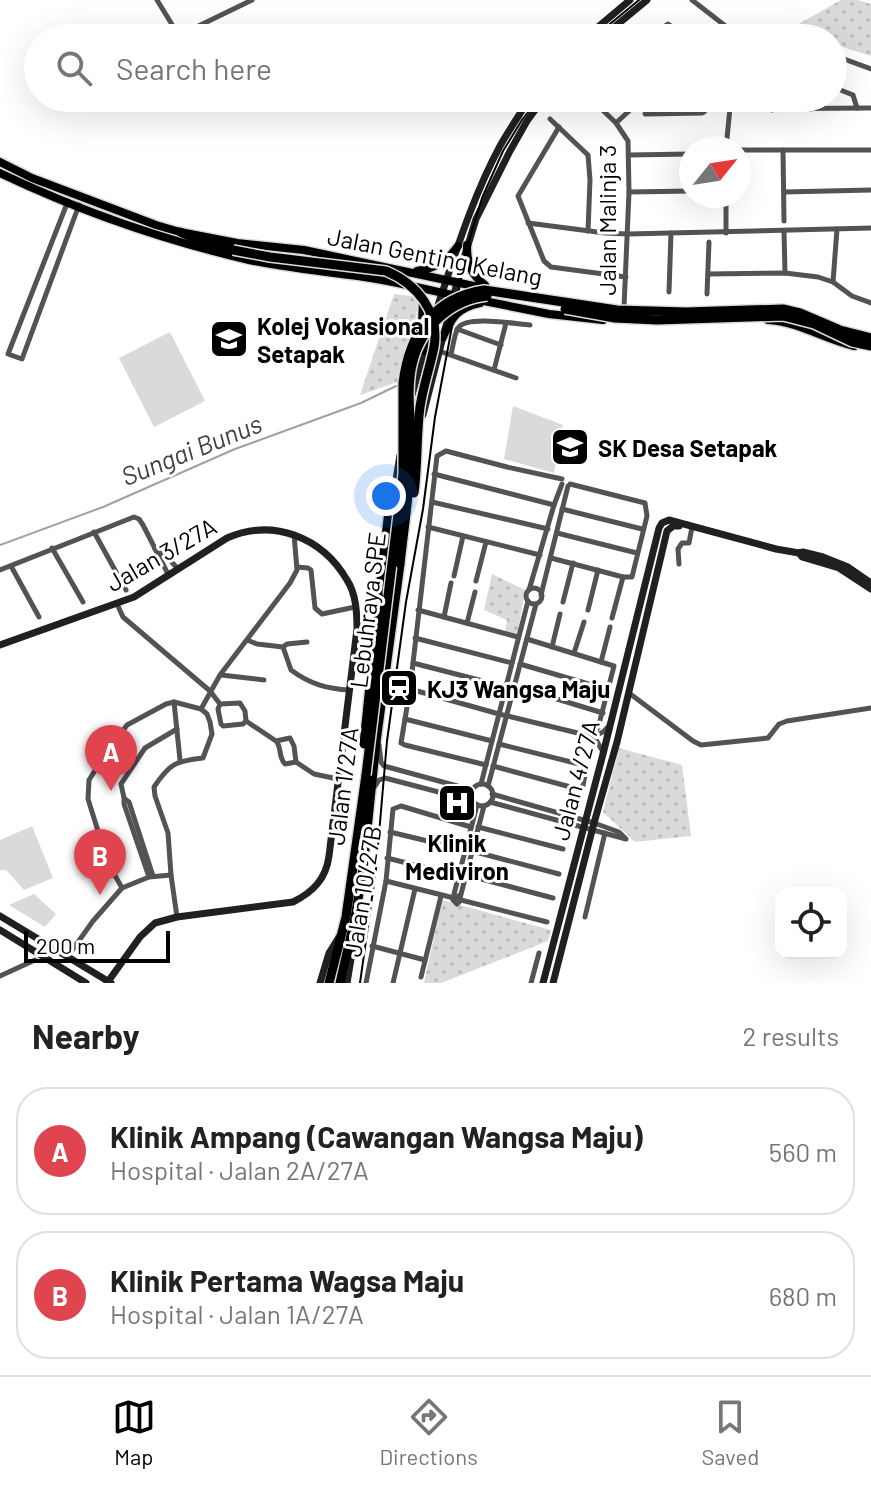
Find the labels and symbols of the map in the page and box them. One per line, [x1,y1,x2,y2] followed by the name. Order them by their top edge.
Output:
[679,136,751,208] north arrow
[592,145,621,295] street label: Jalan Malinja 3
[325,221,545,291] street label: Jalan Genting Kelang
[257,311,429,368] place label: Kolej Vokasional Setapak
[208,318,250,360] school or university icon: Kolej Vokasional Setapak
[116,407,266,491] water label: Sungai Bunus
[549,426,591,468] school or university icon: SK Desa Setapak
[598,433,778,462] place label: SK Desa Setapak
[366,476,406,516] your location
[101,511,221,597] street label: Jalan 3/27A
[343,530,391,690] street label: Lebuhraya SPE
[378,667,420,709] station icon: KJ3 Wangsa Maju
[427,674,610,703] place label: KJ3 Wangsa Maju
[545,717,605,843] street label: Jalan 4/27A
[85,725,137,791] pin: A
[320,725,364,847] street label: Jalan 1/27A
[436,782,478,824] hospital icon: Klinik Mediviron
[337,823,387,959] street label: Jalan 10/27B
[405,828,509,885] place label: Klinik Mediviron
[74,829,126,895] pin: B
[24,927,170,963] scale bar

